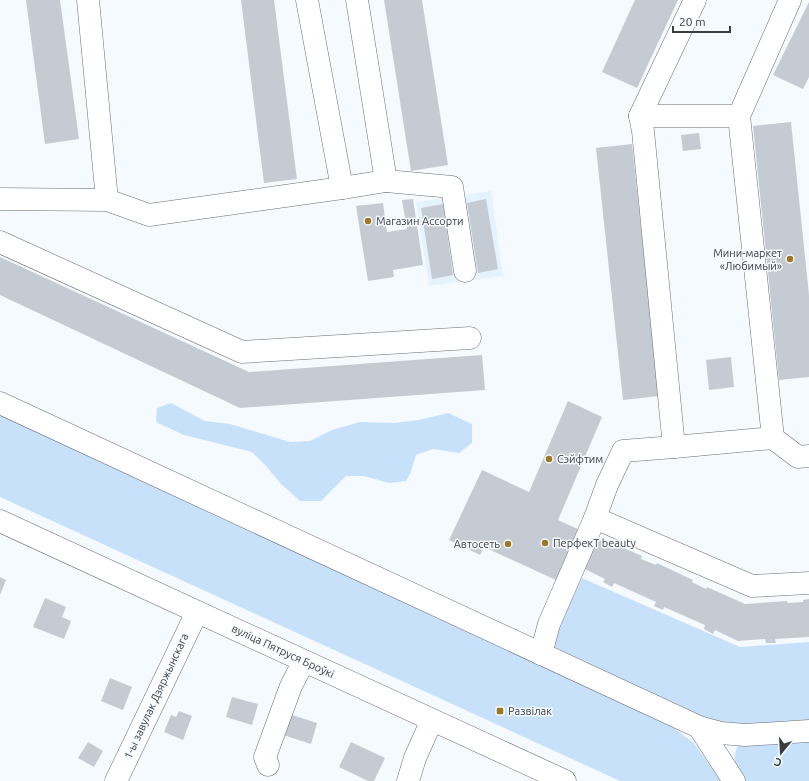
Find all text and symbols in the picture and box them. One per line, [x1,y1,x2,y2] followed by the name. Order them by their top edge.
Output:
[673,8,730,34] scale bar
[679,15,706,28] text: 20 m
[376,215,464,227] place label: Магазин Ассорти
[363,216,373,226] marker: Магазин Ассорти
[713,247,782,272] place label: Мини-маркет «Любимый»
[785,254,795,264] marker: Мини-маркет «Любимый»
[557,453,603,465] place label: Сэйфтим
[544,454,554,464] marker: Сэйфтим
[553,537,637,549] place label: ПерфекТ beauty
[454,538,500,550] place label: Автосеть
[540,538,550,548] marker: ПерфекТ beauty
[503,539,513,549] marker: Автосеть
[230,622,336,680] street label: вуліца Пятруся Броўкі
[122,631,190,761] street label: 1-ы завулак Дзяржынскага
[508,705,552,717] place label: Развілак
[495,706,505,716] marker: Развілак
[761,733,801,773] north arrow
[773,756,783,769] text: С

